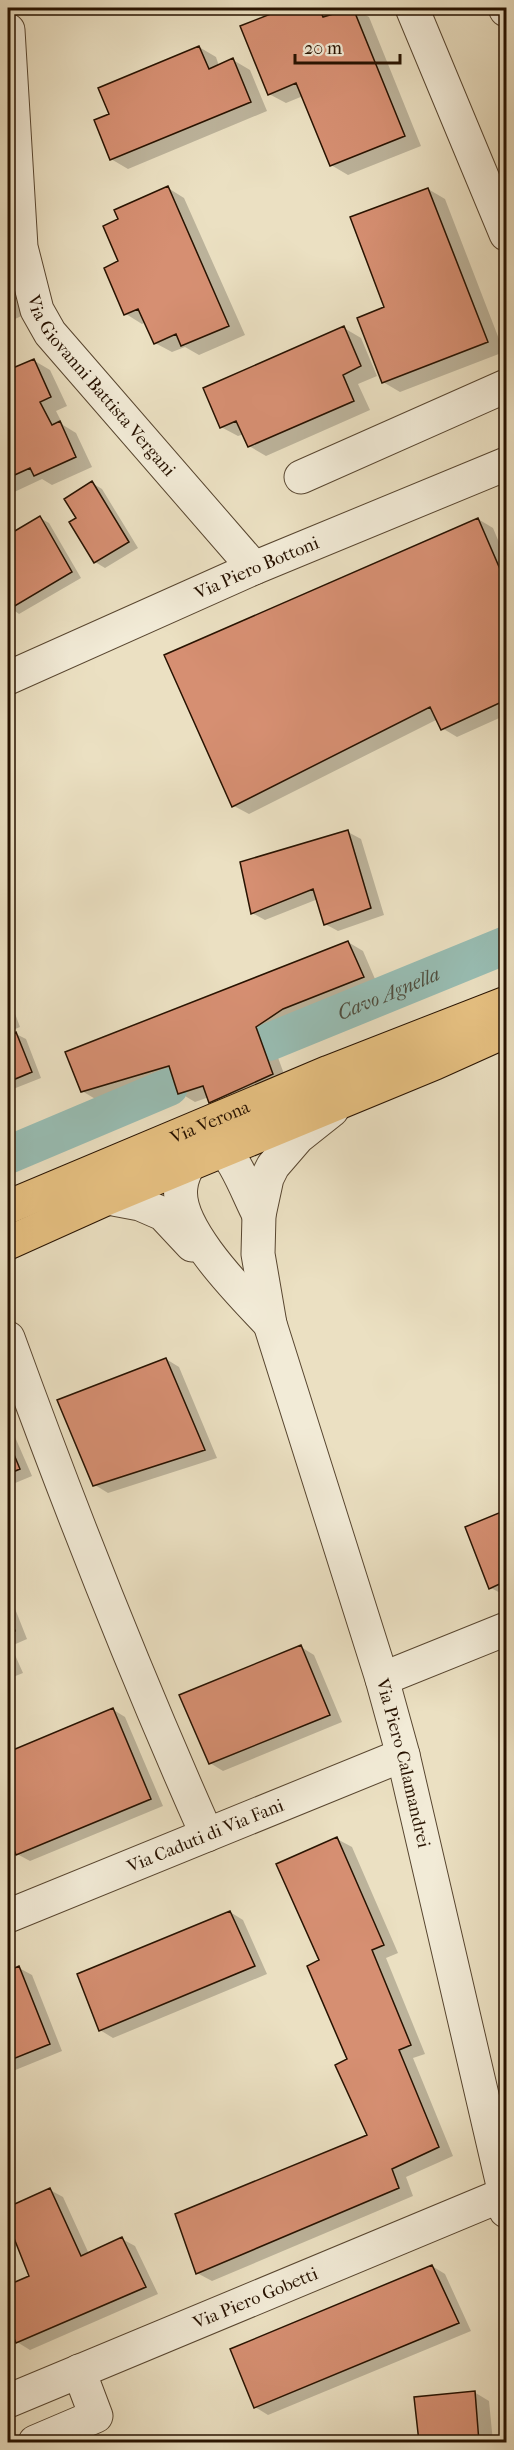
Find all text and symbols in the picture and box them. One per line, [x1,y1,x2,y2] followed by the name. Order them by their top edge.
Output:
[295,27,400,65] scale bar
[304,38,342,59] text: 20 m
[23,292,180,481] street label: Via Giovanni Battista Vergani
[190,532,322,604] street label: Via Piero Bottoni
[334,962,443,1024] water label: Cavo Agnella
[166,1096,253,1148] street label: Via Verona
[372,1675,435,1850] street label: Via Piero Calamandrei
[123,1794,287,1877] street label: Via Caduti di Via Fani
[189,2262,321,2334] street label: Via Piero Gobetti

